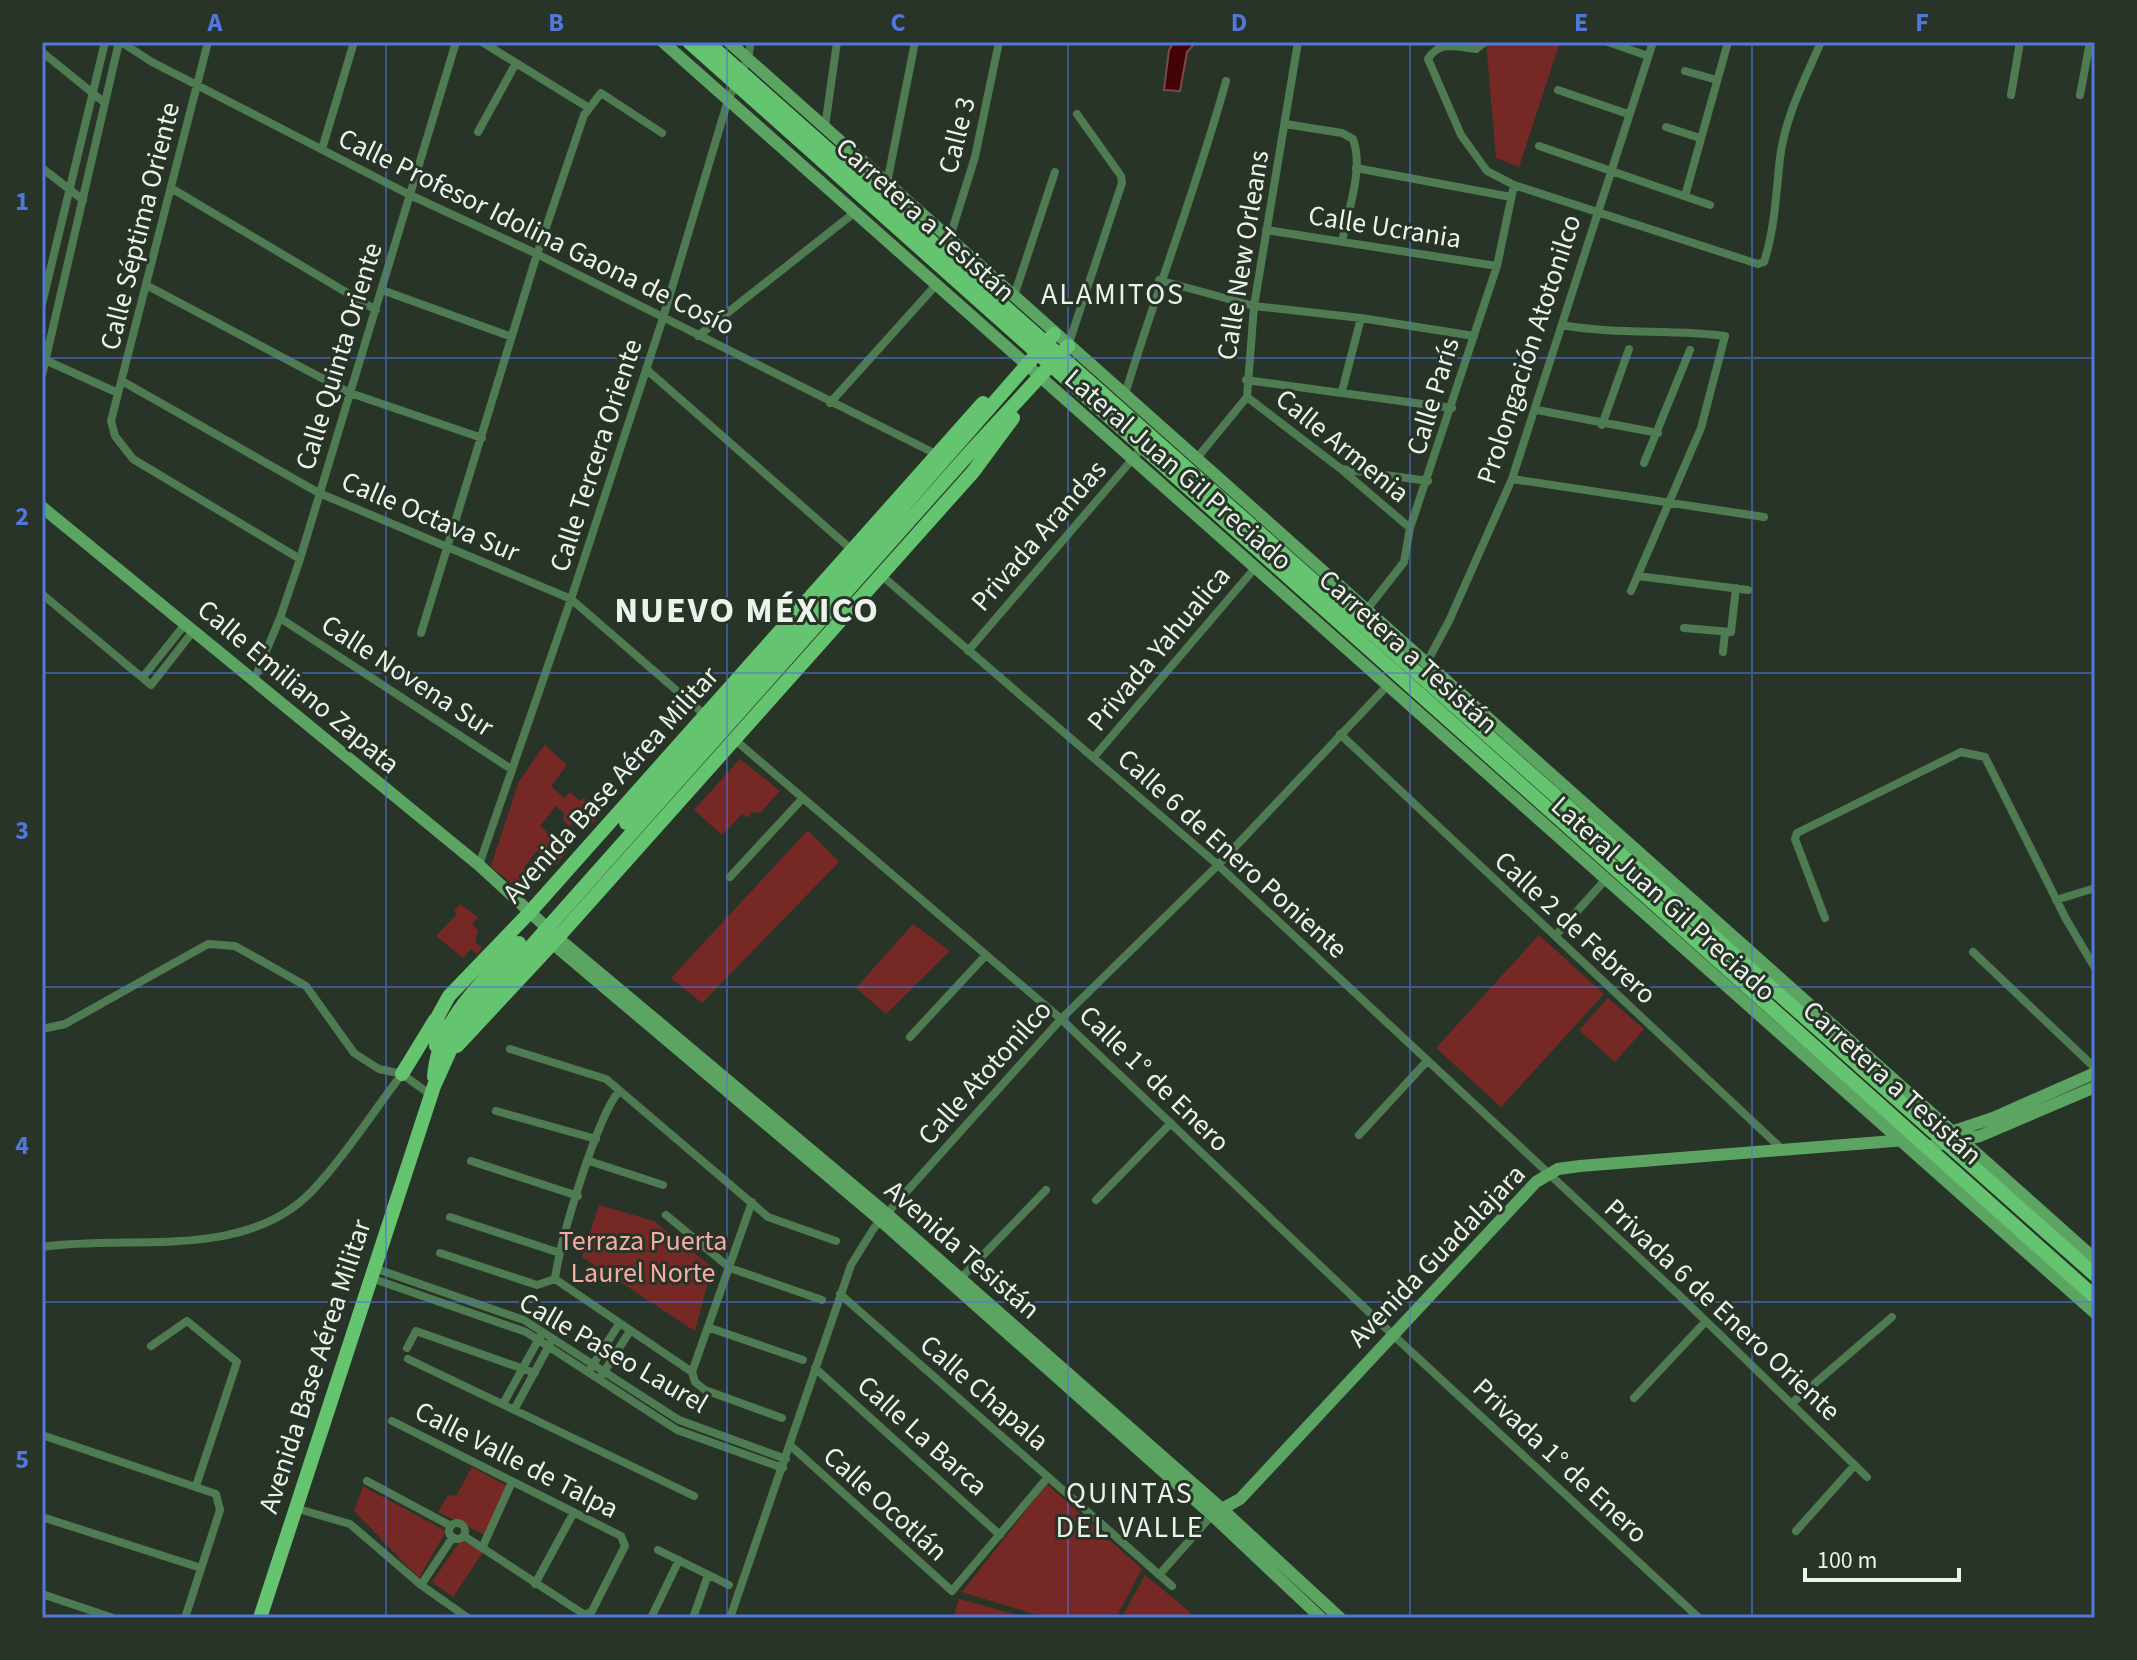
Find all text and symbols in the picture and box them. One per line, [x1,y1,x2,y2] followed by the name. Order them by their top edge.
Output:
[207,4,224,41] text: A
[548,4,564,41] text: B
[890,4,906,41] text: C
[1231,4,1247,41] text: D
[1574,4,1588,41] text: E
[1915,4,1929,41] text: F
[928,93,986,178] street label: Calle 3
[90,98,190,355] street label: Calle Séptima Oriente
[331,118,742,346] street label: Calle Profesor Idolina Gaona de Cosío
[827,128,1024,311] street label: Carretera a Tesistán
[1207,147,1279,363] street label: Calle New Orleans
[15,183,29,220] text: 1
[1306,195,1464,259] street label: Calle Ucrania
[1466,209,1591,489] street label: Prolongación Atotonilco
[285,238,393,475] street label: Calle Quinta Oriente
[1041,273,1185,316] district label: ALAMITOS
[1396,333,1470,460] street label: Calle París
[539,334,652,577] street label: Calle Tercera Oriente
[1056,359,1301,580] street label: Lateral Juan Gil Preciado
[1267,379,1418,512] street label: Calle Armenia
[962,451,1116,620] street label: Privada Arandas
[335,461,526,573] street label: Calle Octava Sur
[15,498,29,535] text: 2
[1078,557,1240,740] street label: Privada Yahualica
[1310,560,1507,743] street label: Carretera a Tesistán
[614,585,880,636] district label: NUEVO MÉXICO
[188,590,408,784] street label: Calle Emiliano Zapata
[313,605,502,747] street label: Calle Novena Sur
[493,657,728,912] street label: Avenida Base Aérea Militar
[1108,739,1356,968] street label: Calle 6 de Enero Poniente
[1542,787,1785,1011] street label: Lateral Juan Gil Preciado
[15,812,29,849] text: 3
[1485,842,1665,1014] street label: Calle 2 de Febrero
[909,991,1061,1154] street label: Calle Atotonilco
[1794,991,1991,1174] street label: Carretera a Tesistán
[1070,996,1239,1161] street label: Calle 1° de Enero
[15,1127,29,1164] text: 4
[1339,1155,1535,1356] street label: Avenida Guadalajara
[876,1171,1049,1329] street label: Avenida Tesistán
[1595,1189,1849,1430] street label: Privada 6 de Enero Oriente
[249,1214,381,1518] street label: Avenida Base Aérea Militar
[559,1221,727,1293] park label: Terraza Puerta Laurel Norte
[512,1282,715,1423] street label: Calle Paseo Laurel
[911,1325,1058,1460] street label: Calle Chapala
[848,1366,997,1505] street label: Calle La Barca
[1464,1369,1657,1553] street label: Privada 1° de Enero
[408,1391,625,1529] street label: Calle Valle de Talpa
[814,1437,956,1571] street label: Calle Ocotlán
[15,1441,29,1478] text: 5
[1055,1472,1205,1549] district label: QUINTAS DEL VALLE
[1805,1532,1959,1582] scale bar
[1817,1543,1877,1578] text: 100 m

